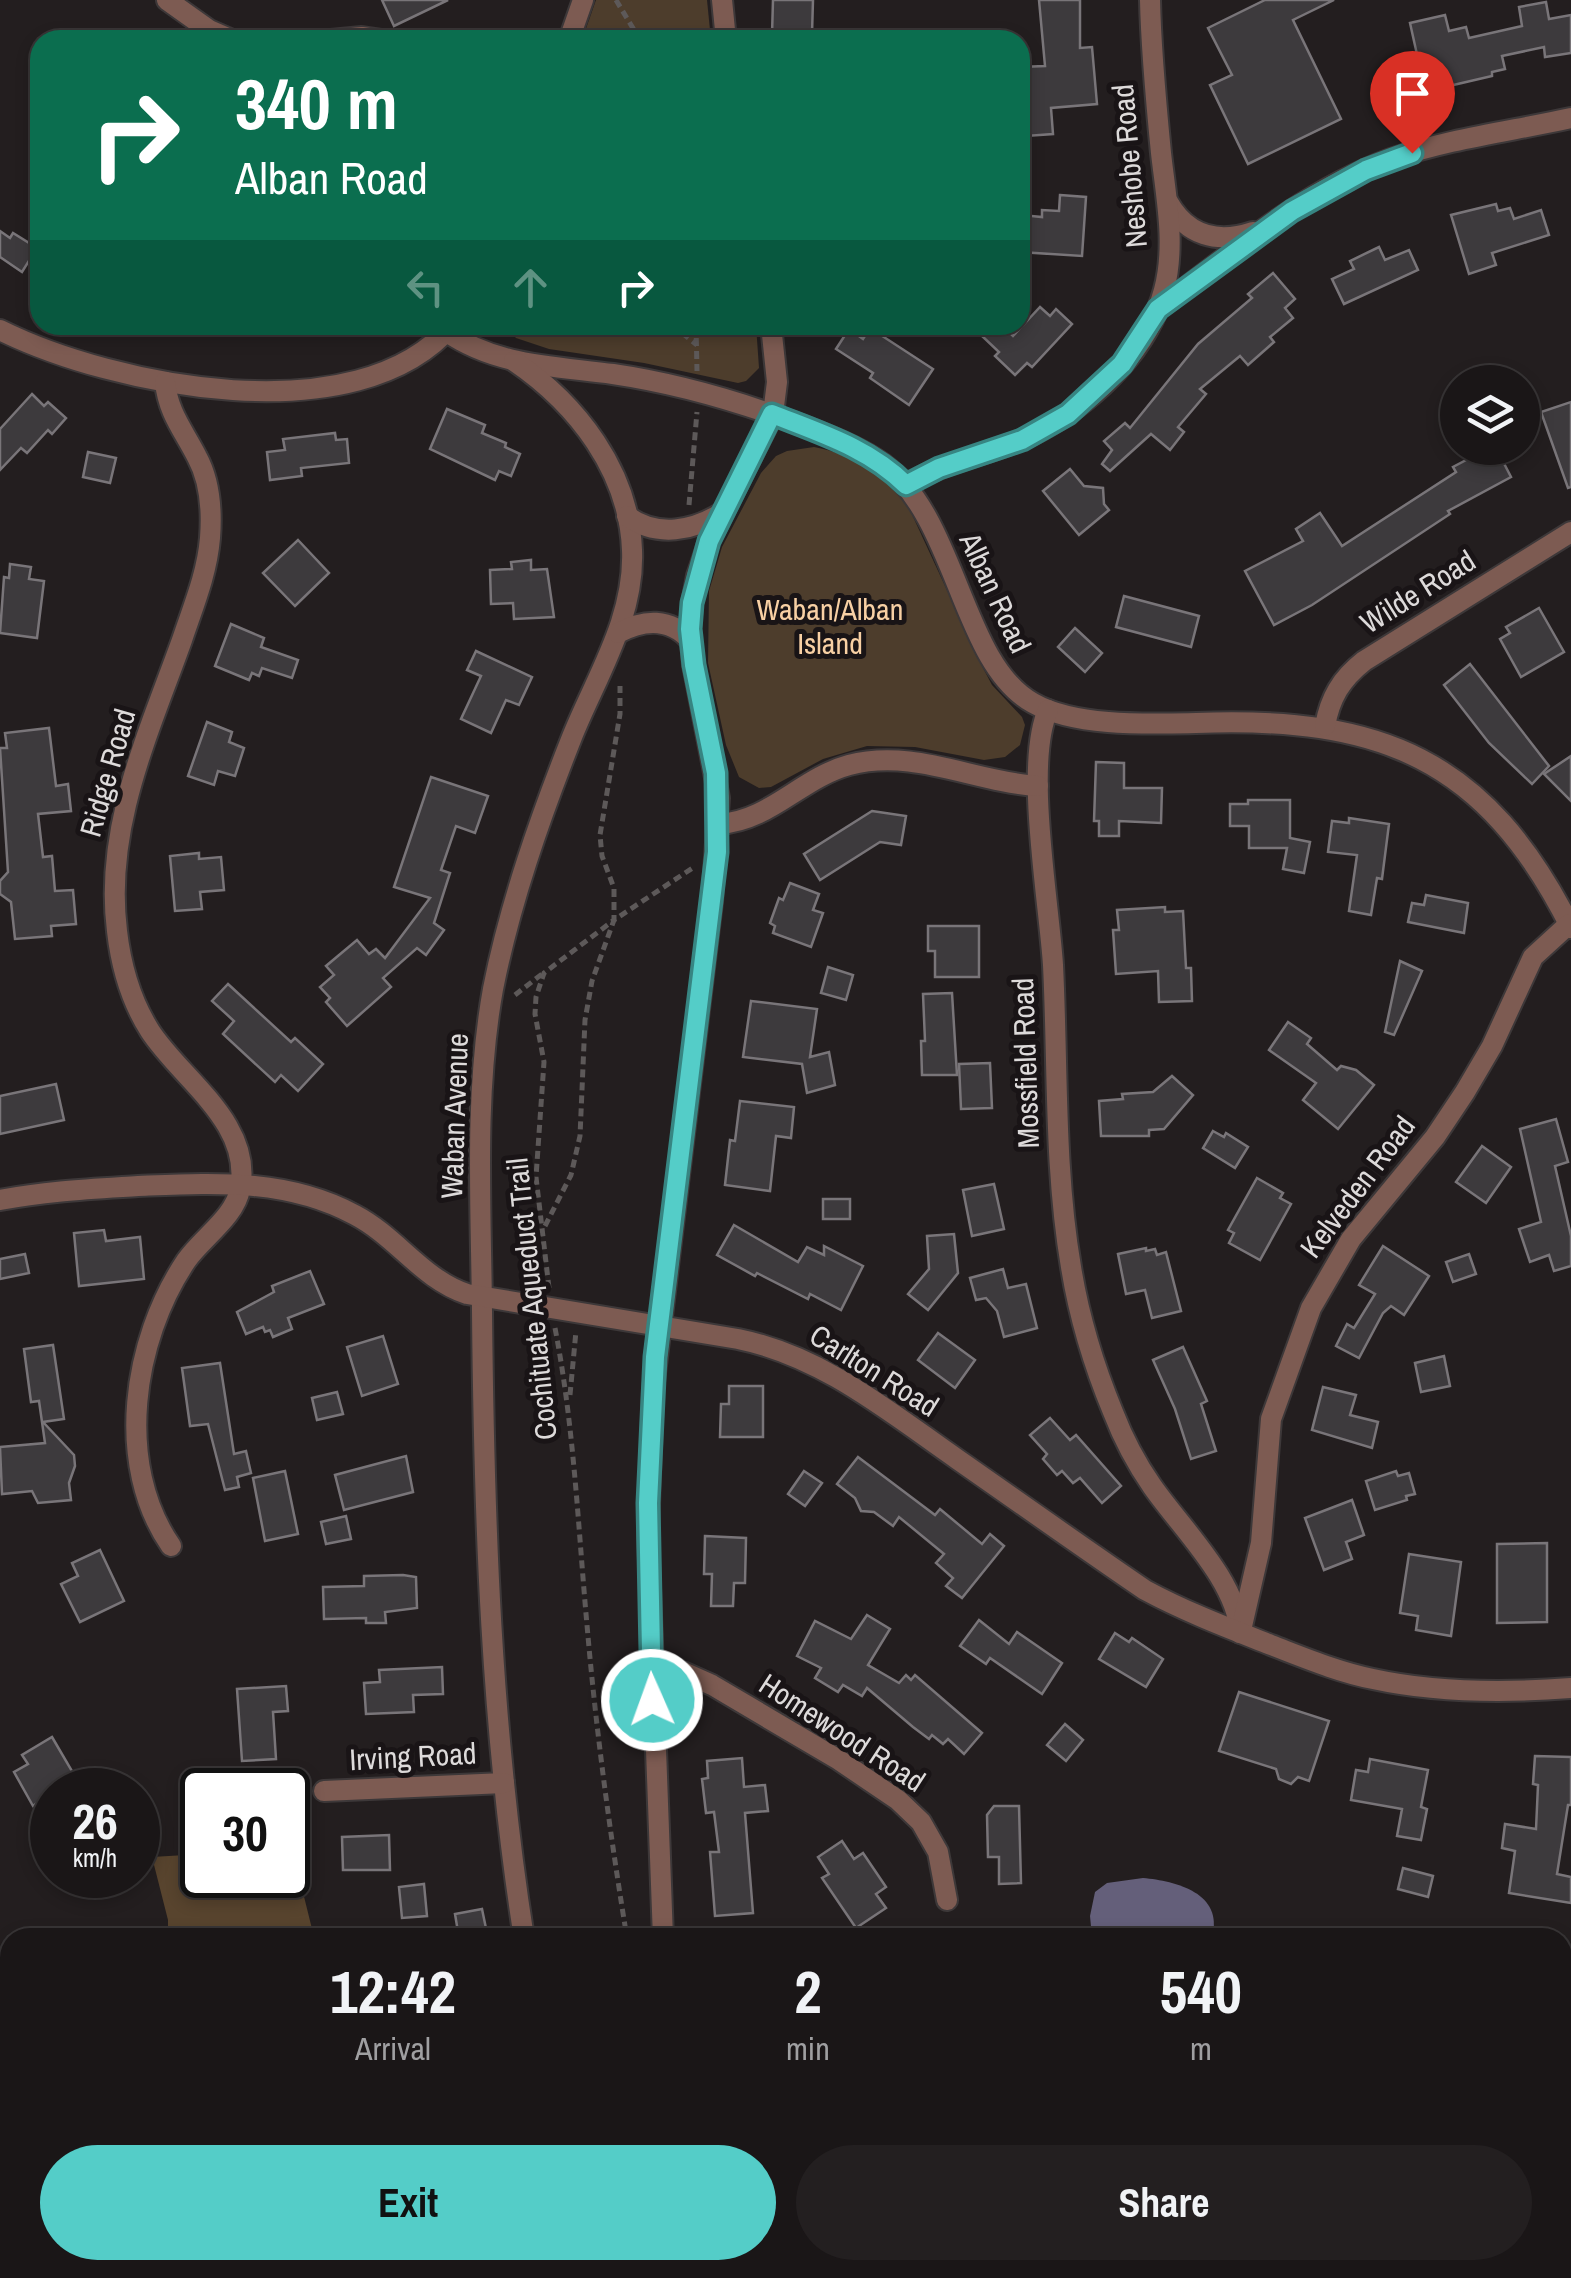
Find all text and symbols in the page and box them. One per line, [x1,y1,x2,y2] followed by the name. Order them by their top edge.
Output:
[1370,51,1455,154] pin
[235,57,398,151] text: 340 m
[1385,66,1440,121] icon: arrive
[70,70,200,200] icon: right
[1102,83,1156,250] street label: Neshobe Road
[235,147,428,208] text: Alban Road
[398,260,453,315] icon: left
[503,260,558,315] icon: ahead
[608,260,663,315] icon: right
[1440,365,1540,465] map controls
[1440,365,1540,465] button: layers
[950,525,1041,659] street label: Alban Road
[1352,540,1483,642] street label: Wilde Road
[757,589,903,663] park label: Waban/Alban Island
[70,704,144,841] street label: Ridge Road
[1002,977,1048,1149] street label: Mossfield Road
[431,1033,477,1199] street label: Waban Avenue
[1291,1107,1424,1266] street label: Kelveden Road
[496,1156,566,1442] street label: Cochituate Aqueduct Trail
[802,1315,947,1426] street label: Carlton Road
[600,1648,704,1752] position arrow
[752,1664,933,1801] street label: Homewood Road
[348,1733,477,1779] street label: Irving Road
[180,1768,310,1898] speed limit sign: 30
[72,1787,118,1855] text: 26
[73,1841,117,1875] text: km/h
[330,1951,456,2032] text: 12:42
[794,1951,822,2032] text: 2
[1160,1951,1242,2032] text: 540
[355,2027,431,2070] text: Arrival
[786,2027,830,2070] text: min
[1190,2027,1212,2070] text: m
[40,2145,776,2260] button: Exit
[796,2145,1532,2260] button: Share

